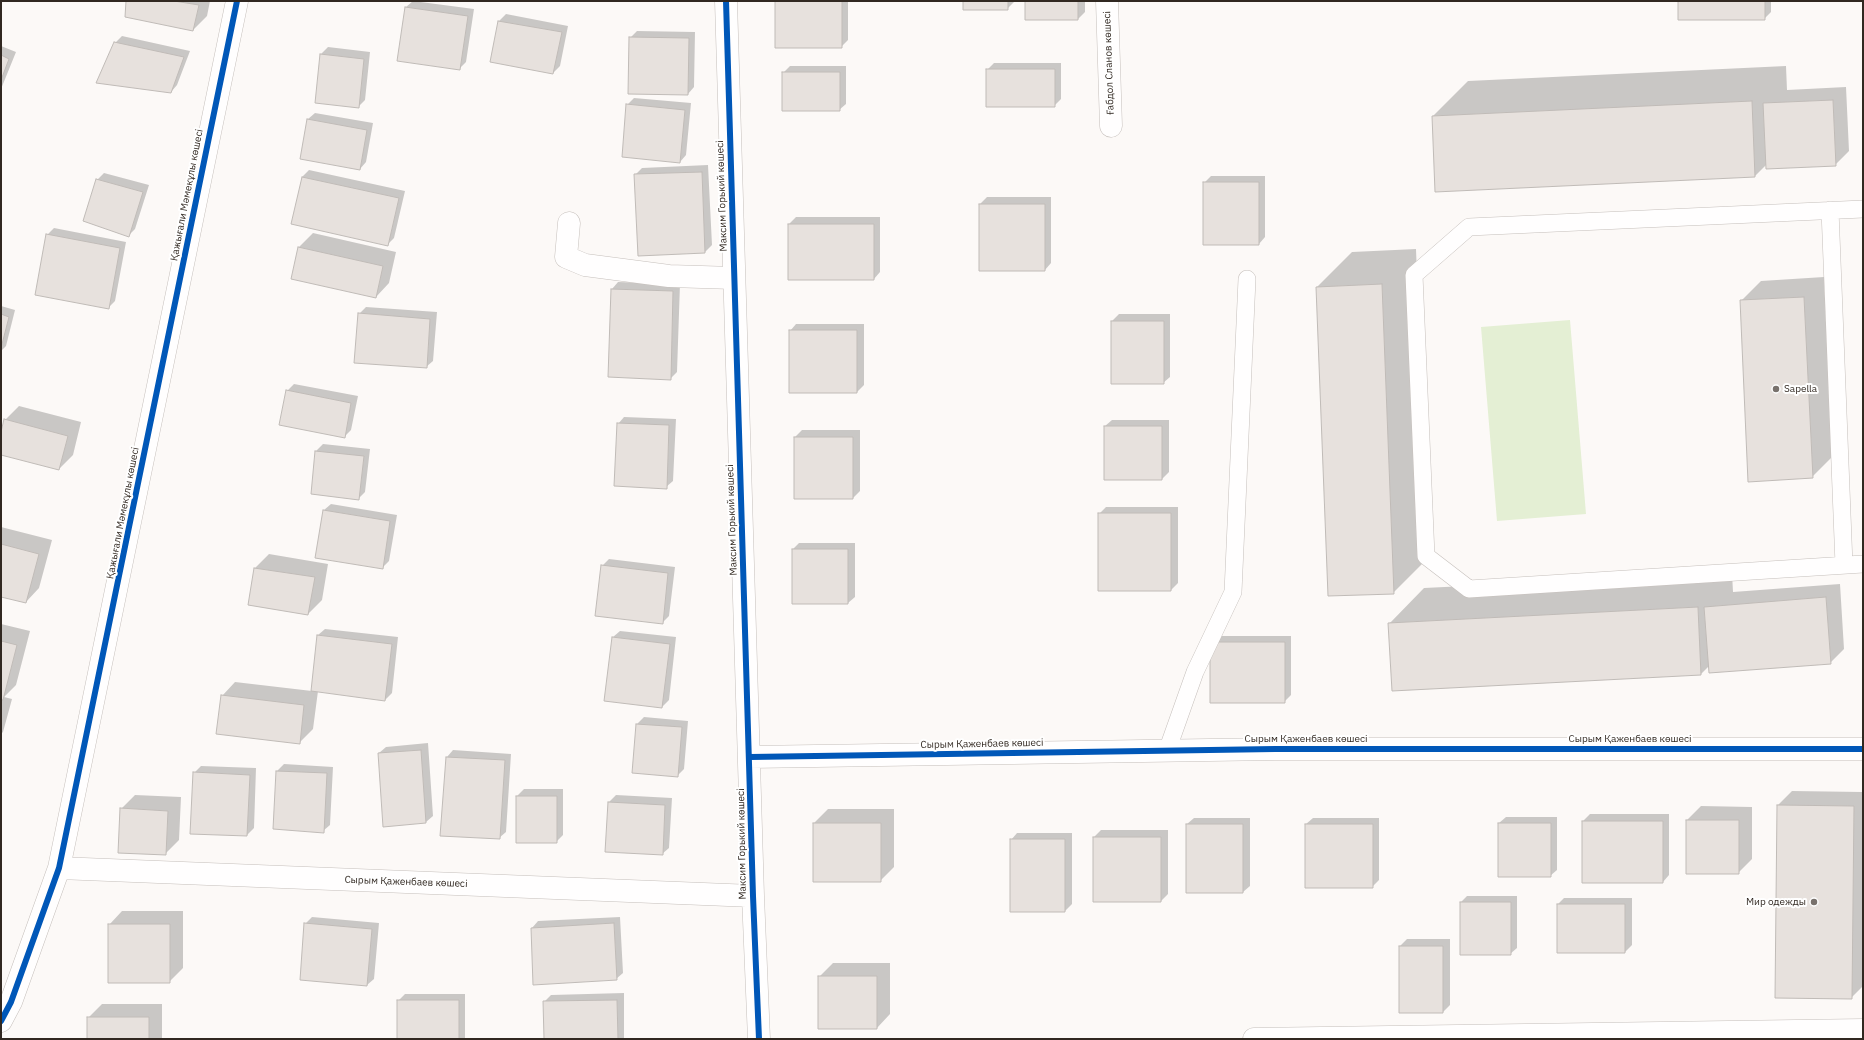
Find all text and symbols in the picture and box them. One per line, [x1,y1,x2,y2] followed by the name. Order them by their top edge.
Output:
[1101,11,1117,115] street label: Ғабдол Сланов көшесі
[168,128,206,262] street label: Қажығали Мәмекұлы көшесі
[714,140,730,252] street label: Максим Горький көшесі
[1784,383,1817,395] place label: Sapella
[1771,384,1781,394] marker: Sapella
[104,446,142,580] street label: Қажығали Мәмекұлы көшесі
[724,464,740,576] street label: Максим Горький көшесі
[1244,733,1368,745] street label: Сырым Қаженбаев көшесі
[1568,733,1692,745] street label: Сырым Қаженбаев көшесі
[920,737,1044,751] street label: Сырым Қаженбаев көшесі
[735,788,749,900] street label: Максим Горький көшесі
[344,874,468,890] street label: Сырым Қаженбаев көшесі
[1746,896,1806,908] place label: Мир одежды
[1809,897,1819,907] marker: Мир одежды

